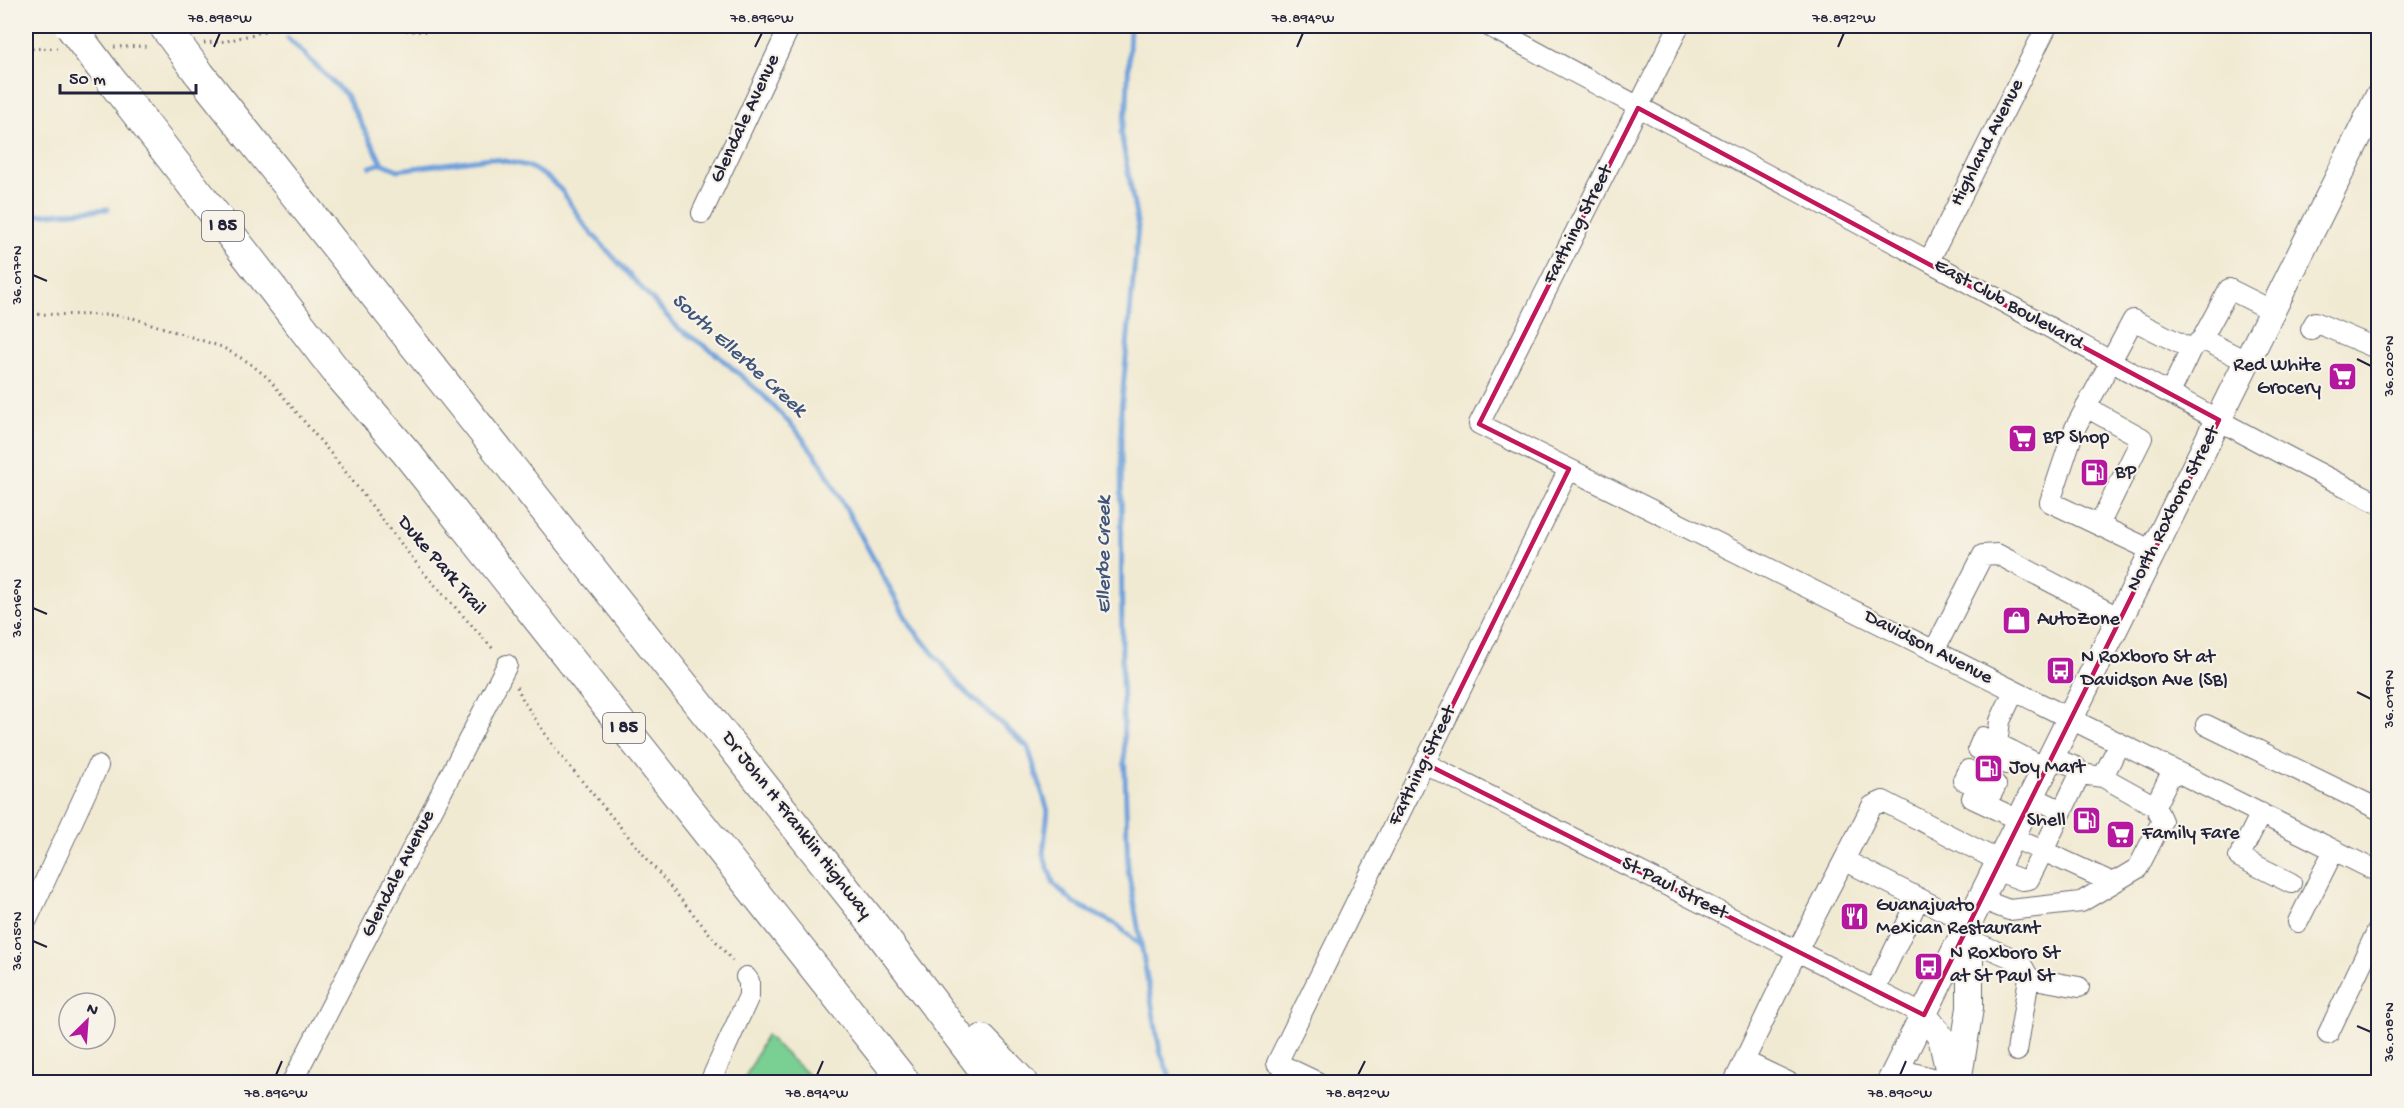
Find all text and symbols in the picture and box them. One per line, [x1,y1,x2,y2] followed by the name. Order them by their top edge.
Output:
[187,10,252,28] text: 78.898°W
[729,10,794,28] text: 78.896°W
[1270,10,1335,28] text: 78.894°W
[1811,10,1876,28] text: 78.892°W
[706,50,786,187] street label: Glendale Avenue
[60,57,196,95] scale bar
[69,70,106,91] text: 50 m
[1946,75,2030,210] street label: Highland Avenue
[1539,160,1620,289] street label: Farthing Street
[202,211,244,241] road number: I 85
[9,245,27,306] text: 36.017°N
[1929,254,2089,357] street label: East Club Boulevard
[665,289,812,425] water label: South Ellerbe Creek
[2381,335,2399,398] text: 36.020°N
[2233,355,2322,401] place label: Red White Grocery
[2326,361,2358,393] supermarket icon: Red White Grocery
[2122,421,2226,595] street label: North Roxboro Street
[2006,422,2038,454] supermarket icon: BP Shop
[2042,427,2109,450] place label: BP Shop
[2078,457,2110,489] fuel station icon: BP
[2114,462,2137,485] place label: BP
[1093,494,1118,614] water label: Ellerbe Creek
[390,510,490,620] street label: Duke Park Trail
[9,578,27,638] text: 36.016°N
[2000,604,2032,636] shop icon: AutoZone
[1858,605,1997,691] street label: Davidson Avenue
[2037,609,2121,632] place label: AutoZone
[2079,647,2229,693] place label: N Roxboro St at Davidson Ave (SB)
[2044,654,2076,686] bus stop icon: N Roxboro St at Davidson Ave (SB)
[2381,669,2399,729] text: 36.019°N
[1384,701,1463,831] street label: Farthing Street
[603,713,645,743] road number: I 85
[715,726,876,924] street label: Dr John H Franklin Highway
[1972,752,2004,784] fuel station icon: Joy Mart
[2009,757,2087,780] place label: Joy Mart
[2071,805,2103,837] fuel station icon: Shell
[357,806,441,941] street label: Glendale Avenue
[2027,810,2066,833] place label: Shell
[2105,818,2137,850] supermarket icon: Family Fare
[2141,823,2240,846] place label: Family Fare
[1617,852,1733,926] street label: St Paul Street
[1876,895,2042,941] place label: Guanajuato Mexican Restaurant
[1839,901,1871,933] restaurant icon: Guanajuato Mexican Restaurant
[9,911,27,972] text: 36.015°N
[1950,943,2062,989] place label: N Roxboro St at St Paul St
[1913,950,1945,982] bus stop icon: N Roxboro St at St Paul St
[57,991,117,1051] north arrow
[83,1000,101,1022] text: N
[2381,1002,2399,1063] text: 36.018°N
[243,1085,308,1103] text: 78.896°W
[784,1085,849,1103] text: 78.894°W
[1325,1085,1390,1103] text: 78.892°W
[1867,1085,1932,1103] text: 78.890°W

